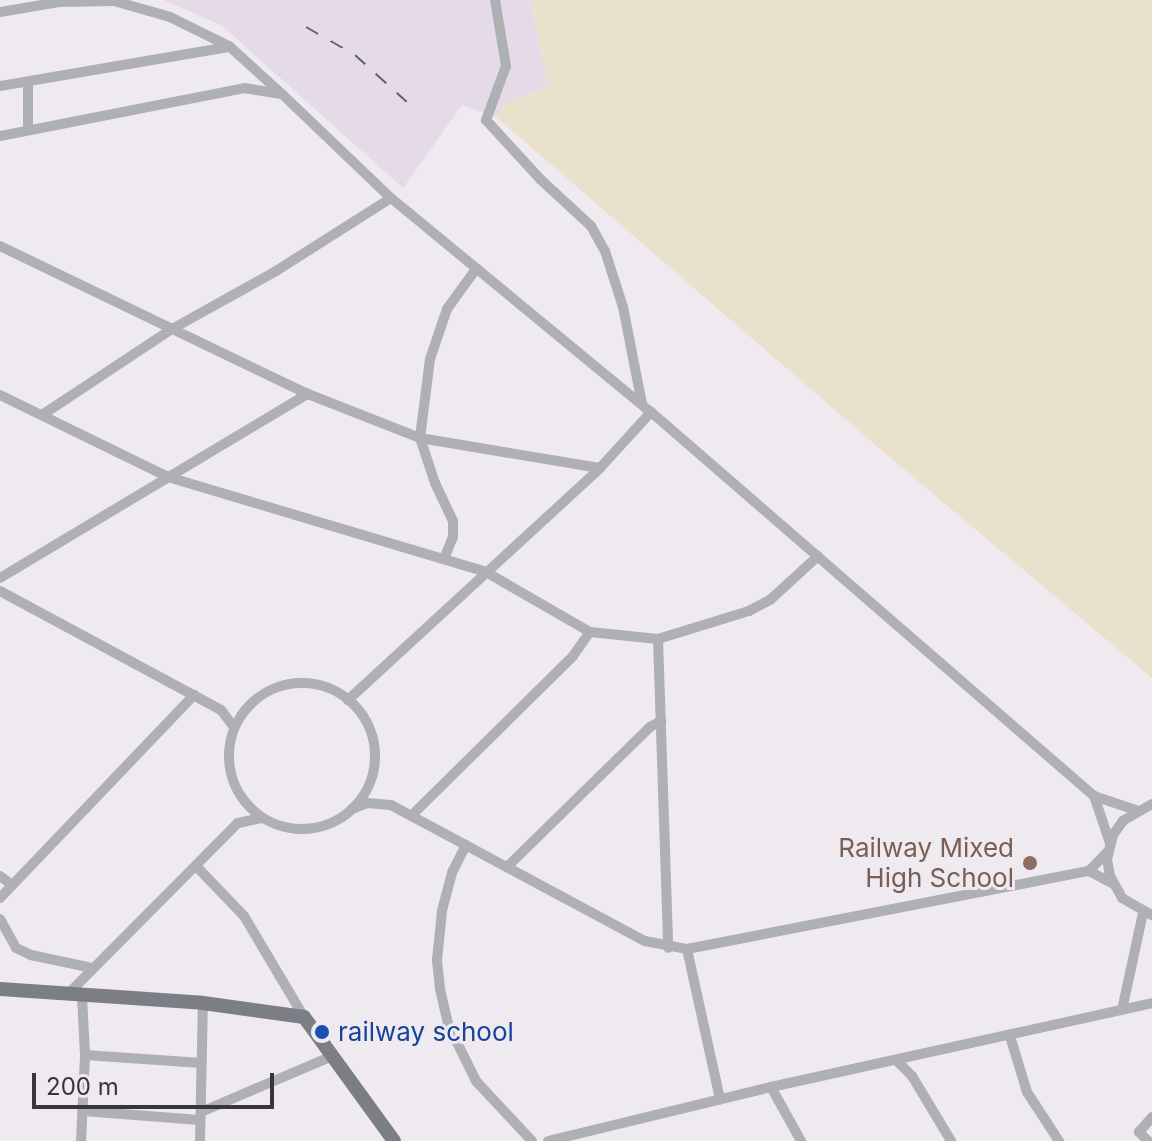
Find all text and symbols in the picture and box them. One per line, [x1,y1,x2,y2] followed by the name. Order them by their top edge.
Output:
[838,832,1014,894] place label: Railway Mixed High School
[1021,854,1039,872] marker: Railway Mixed High School
[338,1016,514,1048] place label: railway school
[313,1023,331,1041] marker: railway school
[36,1057,278,1107] scale bar
[46,1072,119,1101] text: 200 m

